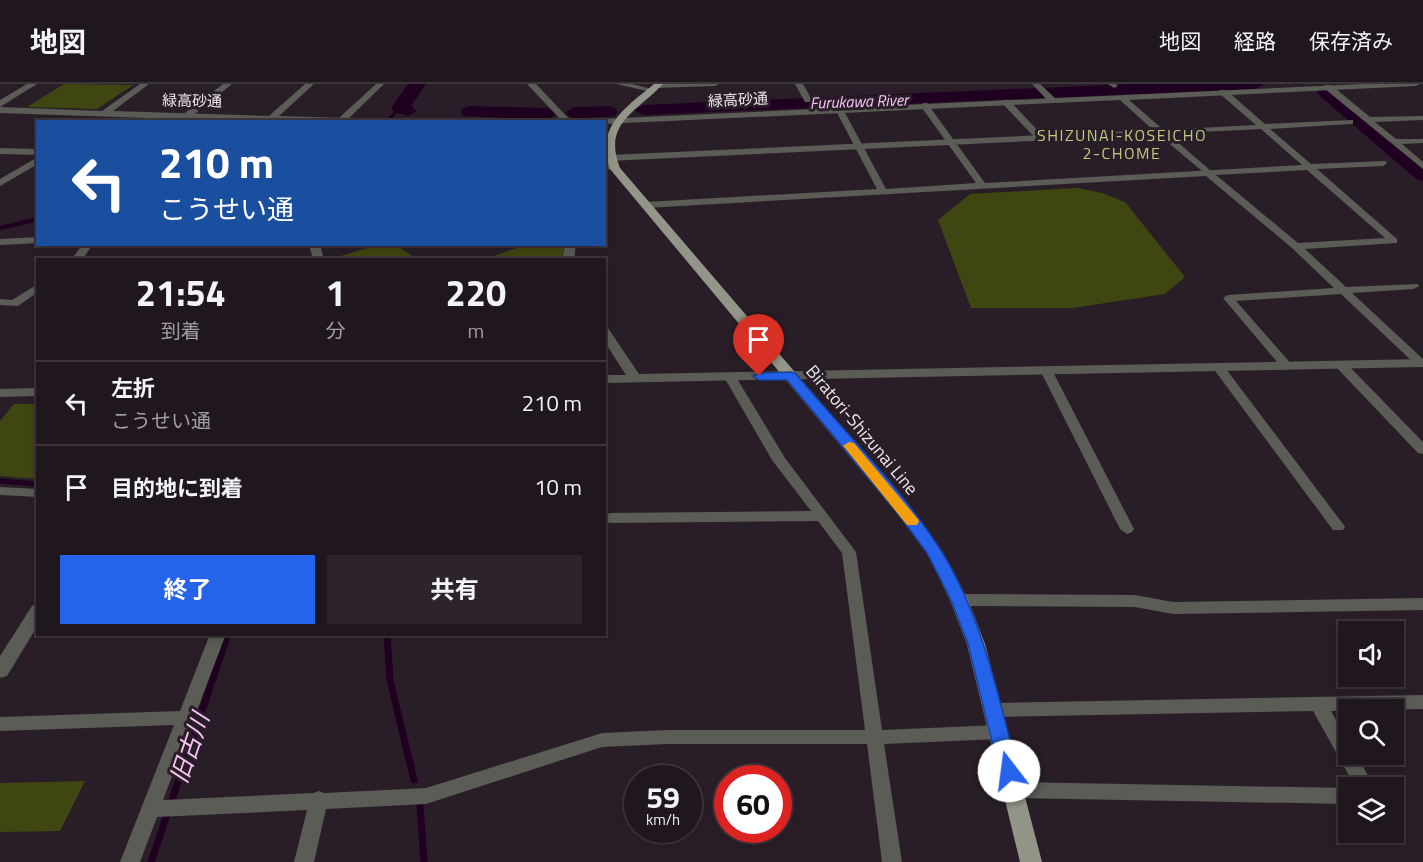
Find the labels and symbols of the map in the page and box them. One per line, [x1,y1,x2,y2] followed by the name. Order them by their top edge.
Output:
[707,86,769,113] street label: 緑高砂通
[809,87,911,115] water label: Furukawa River
[162,88,222,113] street label: 緑高砂通
[1037,123,1207,165] district label: SHIZUNAI-KOSEICHO 2-CHOME
[733,314,784,376] pin
[800,359,925,501] street label: Biratori-Shizunai Line
[160,705,219,788] water label: 旧古川
[977,739,1041,803] position arrow
[714,765,792,843] speed limit sign: 60

